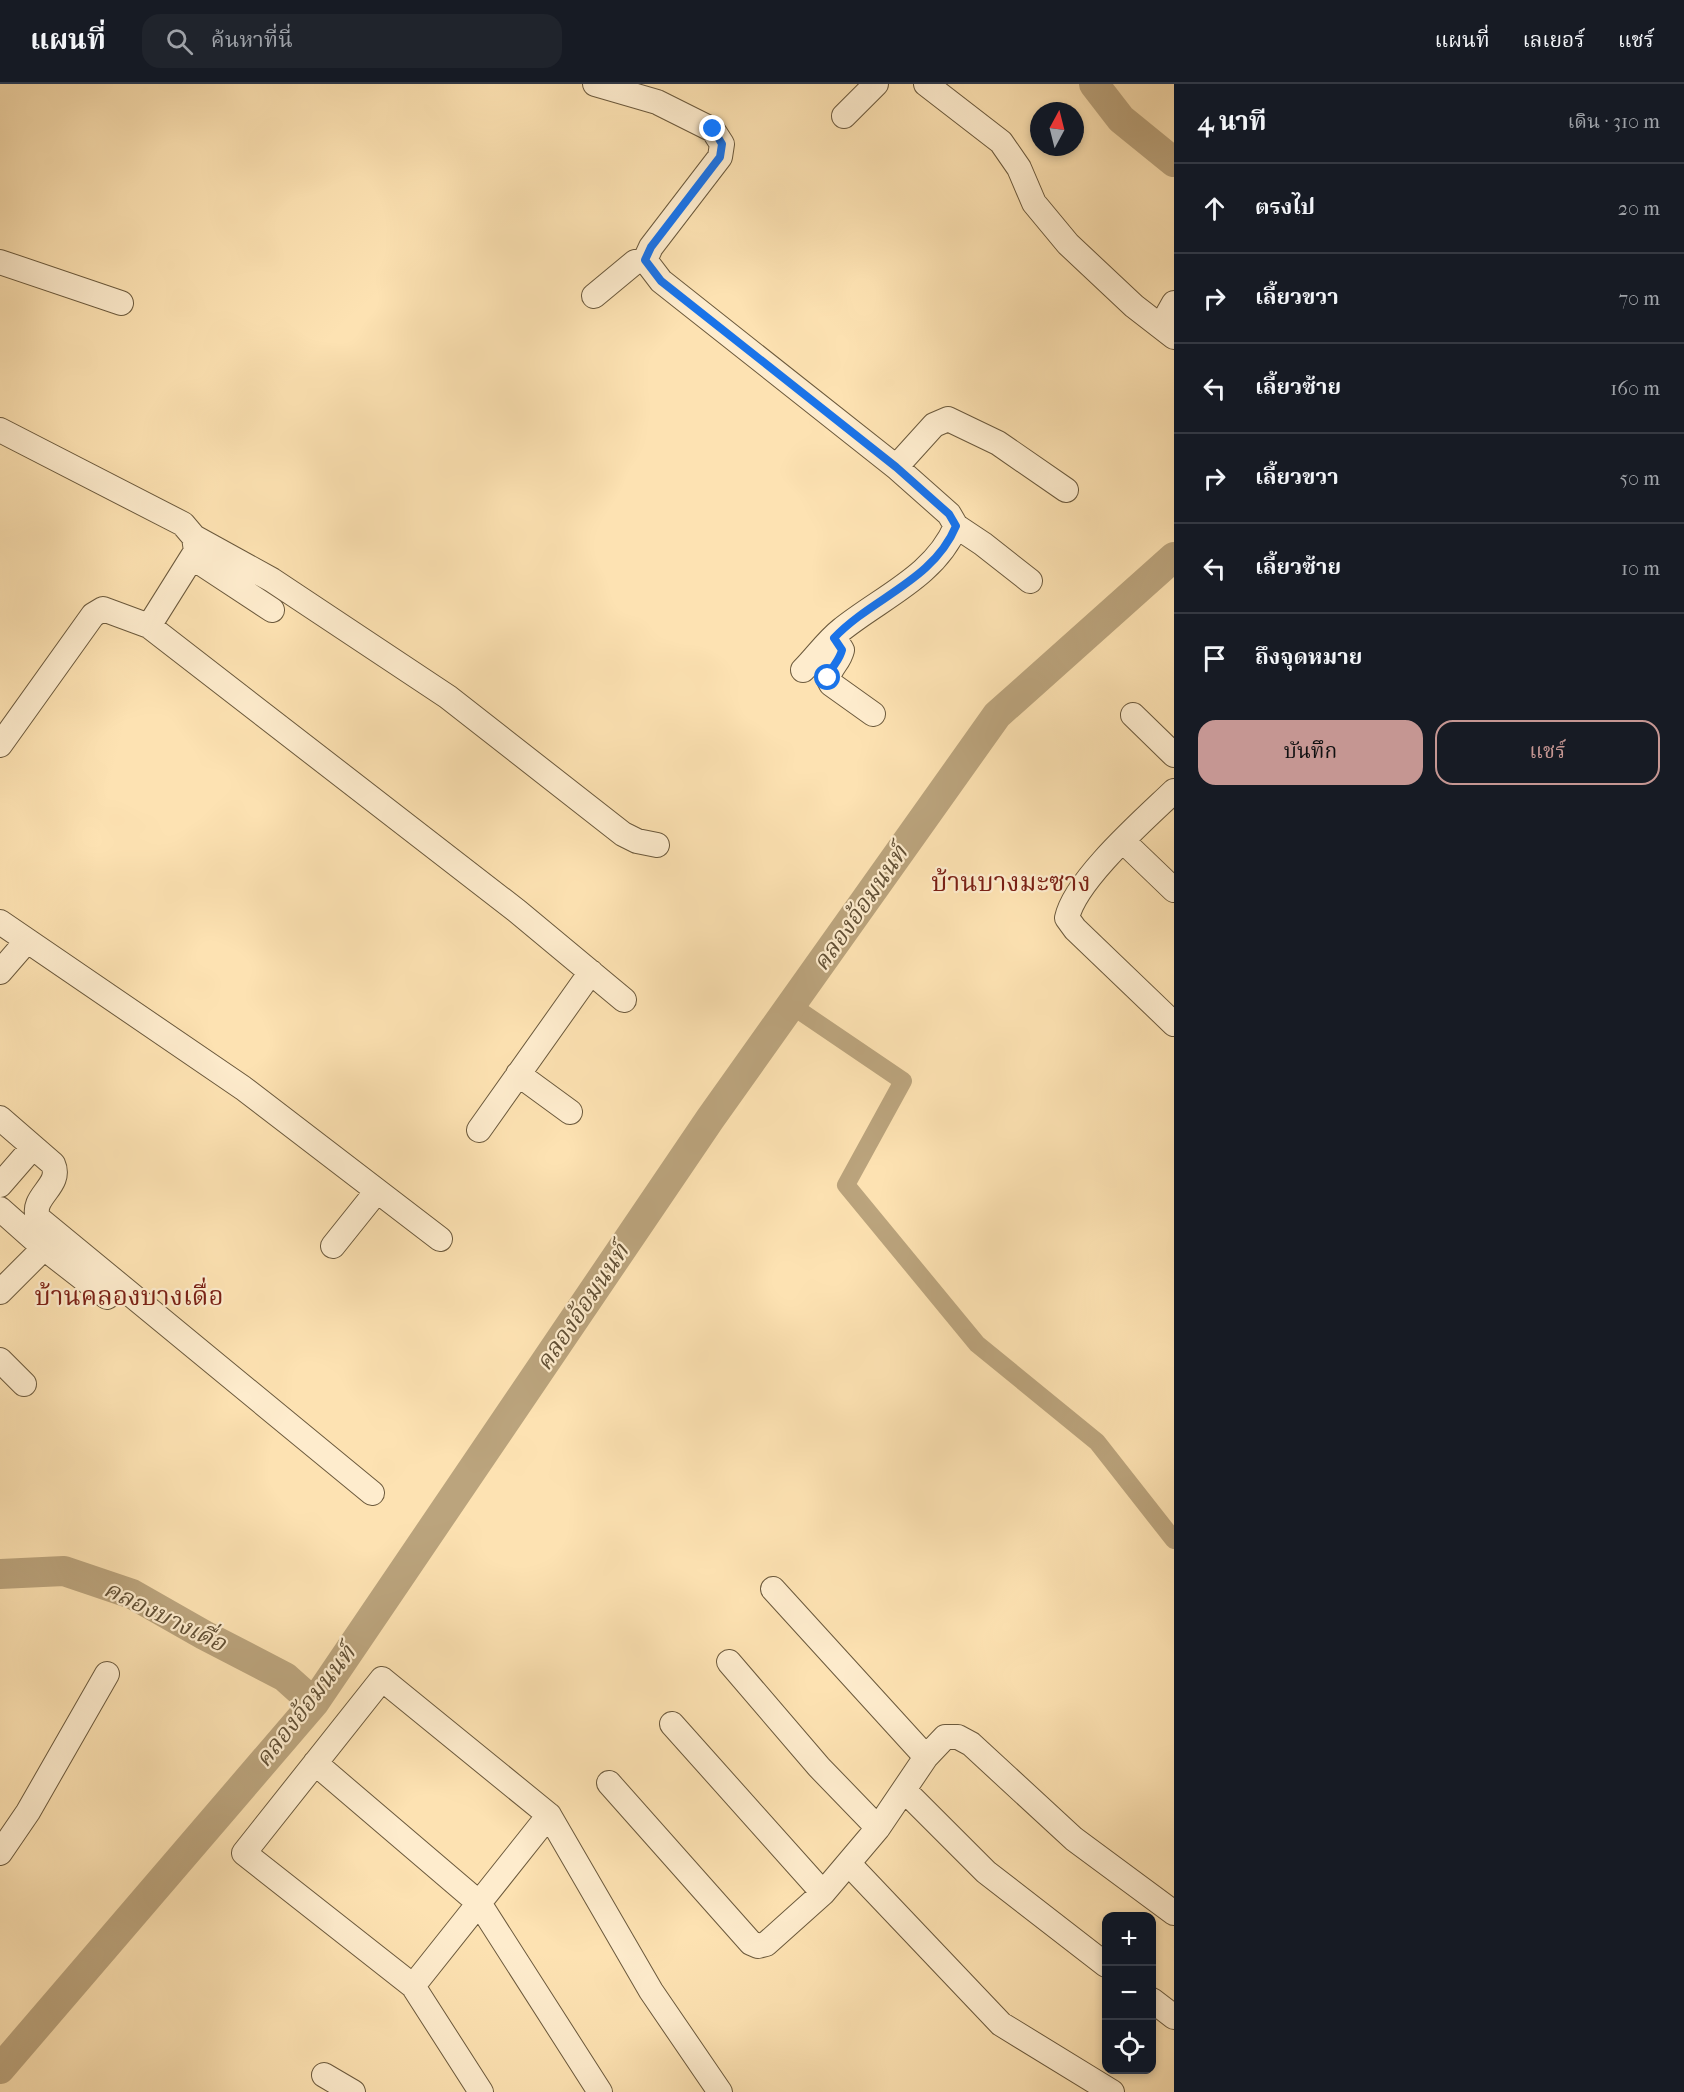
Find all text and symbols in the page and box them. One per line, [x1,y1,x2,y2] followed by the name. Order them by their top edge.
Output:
[142,14,562,68] search box
[30,23,106,56] text: แผนที่
[163,25,196,58] icon: search
[211,27,293,53] text: ค้นหาที่นี่
[1435,28,1490,52] text: แผนที่
[1523,28,1585,52] text: เลเยอร์
[1618,28,1654,52] text: แชร์
[1030,102,1084,156] north arrow
[1198,106,1266,137] text: 4 นาที
[1567,110,1660,133] text: เดิน · 310 m
[699,115,725,141] route end
[1198,192,1231,225] icon: ahead
[1255,194,1315,220] text: ตรงไป
[1618,197,1660,220] text: 20 m
[1198,282,1231,315] icon: right
[1255,284,1339,310] text: เลี้ยวขวา
[1618,287,1660,310] text: 70 m
[1198,372,1231,405] icon: left
[1255,374,1341,400] text: เลี้ยวซ้าย
[1610,377,1660,400] text: 160 m
[1198,462,1231,495] icon: right
[1255,464,1339,490] text: เลี้ยวขวา
[1619,467,1660,490] text: 50 m
[1198,552,1231,585] icon: left
[1255,554,1341,580] text: เลี้ยวซ้าย
[1621,557,1660,580] text: 10 m
[1198,642,1231,675] icon: arrive
[1255,644,1362,670] text: ถึงจุดหมาย
[814,664,840,690] route start
[1198,720,1423,785] button: บันทึก
[1435,720,1660,785] button: แชร์
[807,836,916,976] water label: คลองอ้อมนนท์
[931,867,1091,898] district label: บ้านบางมะซาง
[529,1235,637,1376] water label: คลองอ้อมนนท์
[34,1277,224,1312] district label: บ้านคลองบางเดื่อ
[100,1571,233,1658] water label: คลองบางเดื่อ
[249,1636,364,1772] water label: คลองอ้อมนนท์
[1102,1912,1156,2074] map controls
[1102,1912,1156,1966] button: +
[1102,1966,1156,2020] button: −
[1102,2020,1156,2074] button: locate

